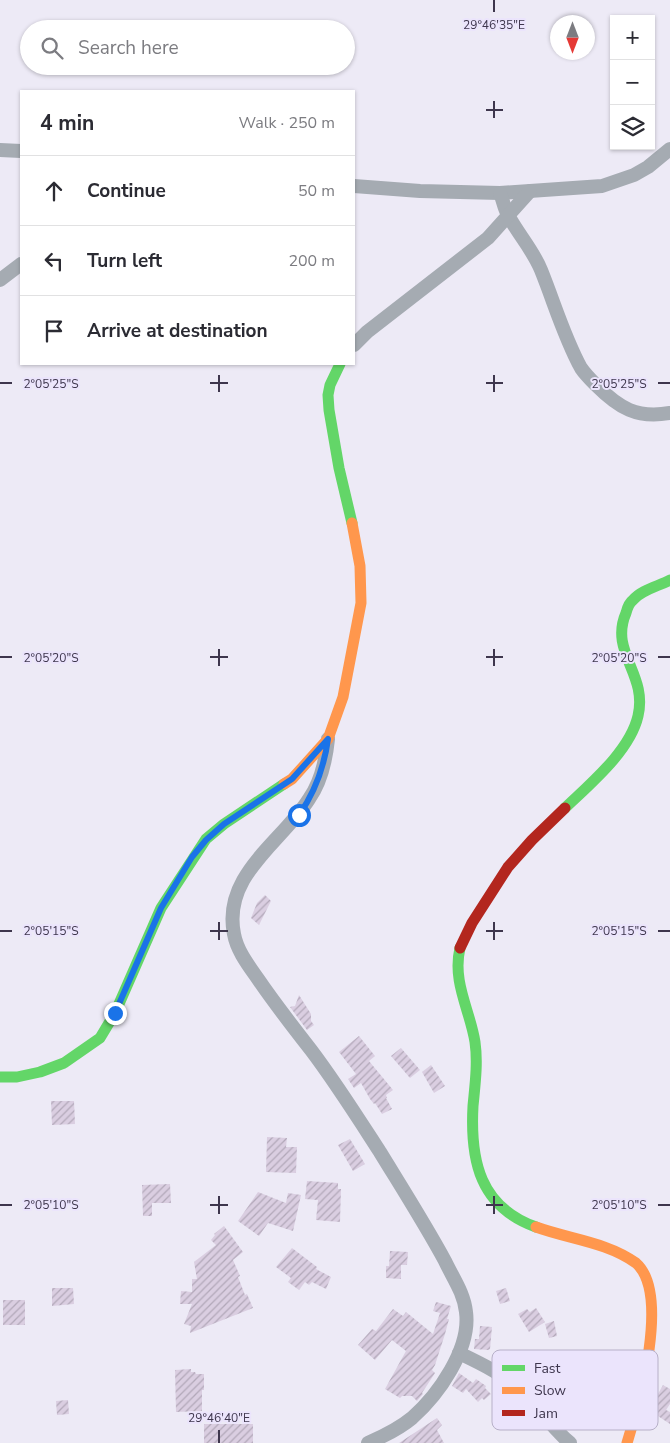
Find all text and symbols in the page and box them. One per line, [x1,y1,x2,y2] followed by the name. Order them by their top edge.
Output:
[550,15,595,60] north arrow
[610,15,655,150] map controls
[610,15,655,60] button: +
[463,17,525,33] text: 29°46'35"E
[20,20,355,75] search box
[38,34,66,62] icon: search
[78,35,179,61] text: Search here
[610,60,655,105] button: −
[610,105,655,150] button: layers
[40,109,94,137] text: 4 min
[239,112,335,134] text: Walk · 250 m
[40,177,68,205] icon: ahead
[87,178,166,204] text: Continue
[298,180,335,202] text: 50 m
[40,247,68,275] icon: left
[87,248,162,274] text: Turn left
[288,250,335,272] text: 200 m
[40,317,68,345] icon: arrive
[87,318,268,344] text: Arrive at destination
[23,376,79,392] text: 2°05'25"S
[591,376,647,392] text: 2°05'25"S
[23,650,79,666] text: 2°05'20"S
[591,650,647,666] text: 2°05'20"S
[288,804,311,827] route start
[23,923,79,939] text: 2°05'15"S
[591,923,647,939] text: 2°05'15"S
[104,1002,127,1025] route end
[23,1197,79,1213] text: 2°05'10"S
[591,1197,647,1213] text: 2°05'10"S
[492,1350,658,1430] legend
[534,1359,560,1378] text: Fast
[534,1381,566,1400] text: Slow
[533,1404,558,1423] text: Jam
[188,1410,250,1426] text: 29°46'40"E

